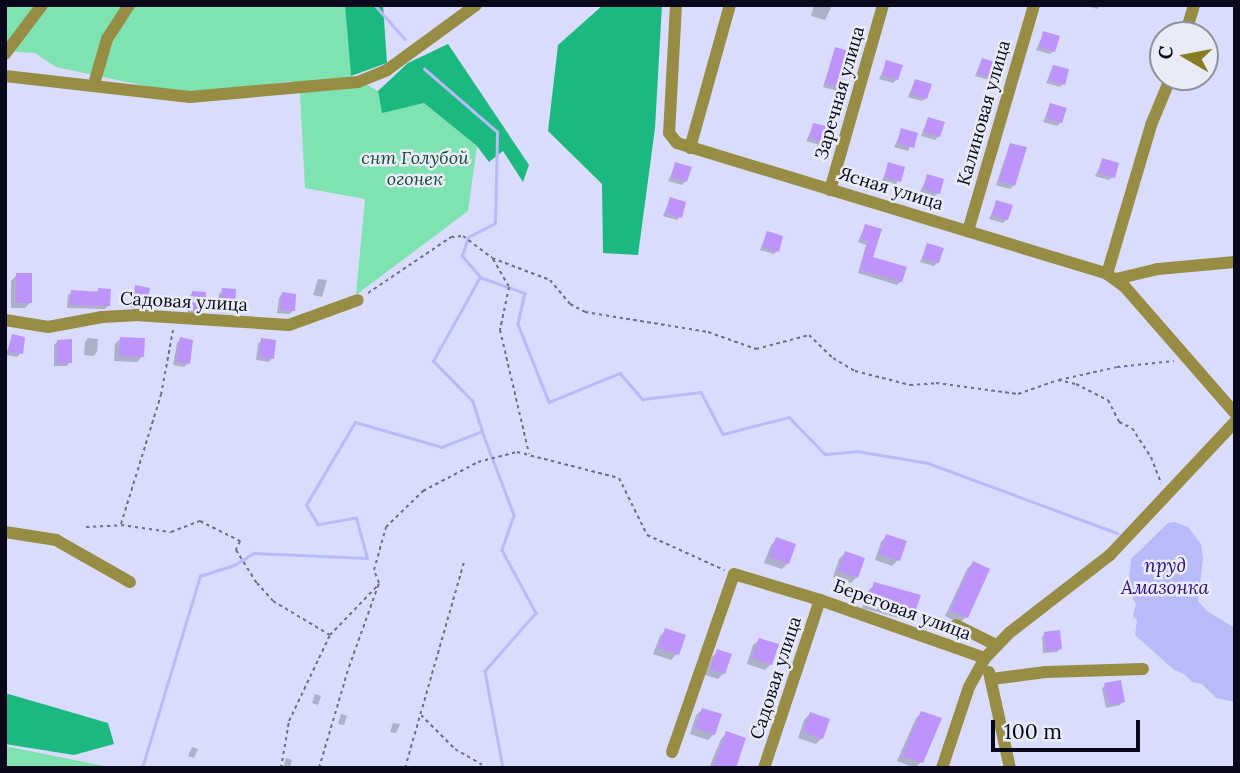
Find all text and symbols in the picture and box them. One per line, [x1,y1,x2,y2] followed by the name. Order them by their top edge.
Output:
[1149,21,1219,91] north arrow
[811,24,869,162] street label: Заречная улица
[953,38,1015,188] street label: Калиновая улица
[1152,44,1178,61] text: С
[361,148,469,190] park label: снт Голубой огонек
[836,163,946,215] street label: Ясная улица
[120,288,248,316] street label: Садовая улица
[1121,555,1209,599] water label: пруд Амазонка
[830,575,974,645] street label: Береговая улица
[746,614,806,742] street label: Садовая улица
[995,706,1144,750] scale bar
[1004,718,1062,745] text: 100 m

